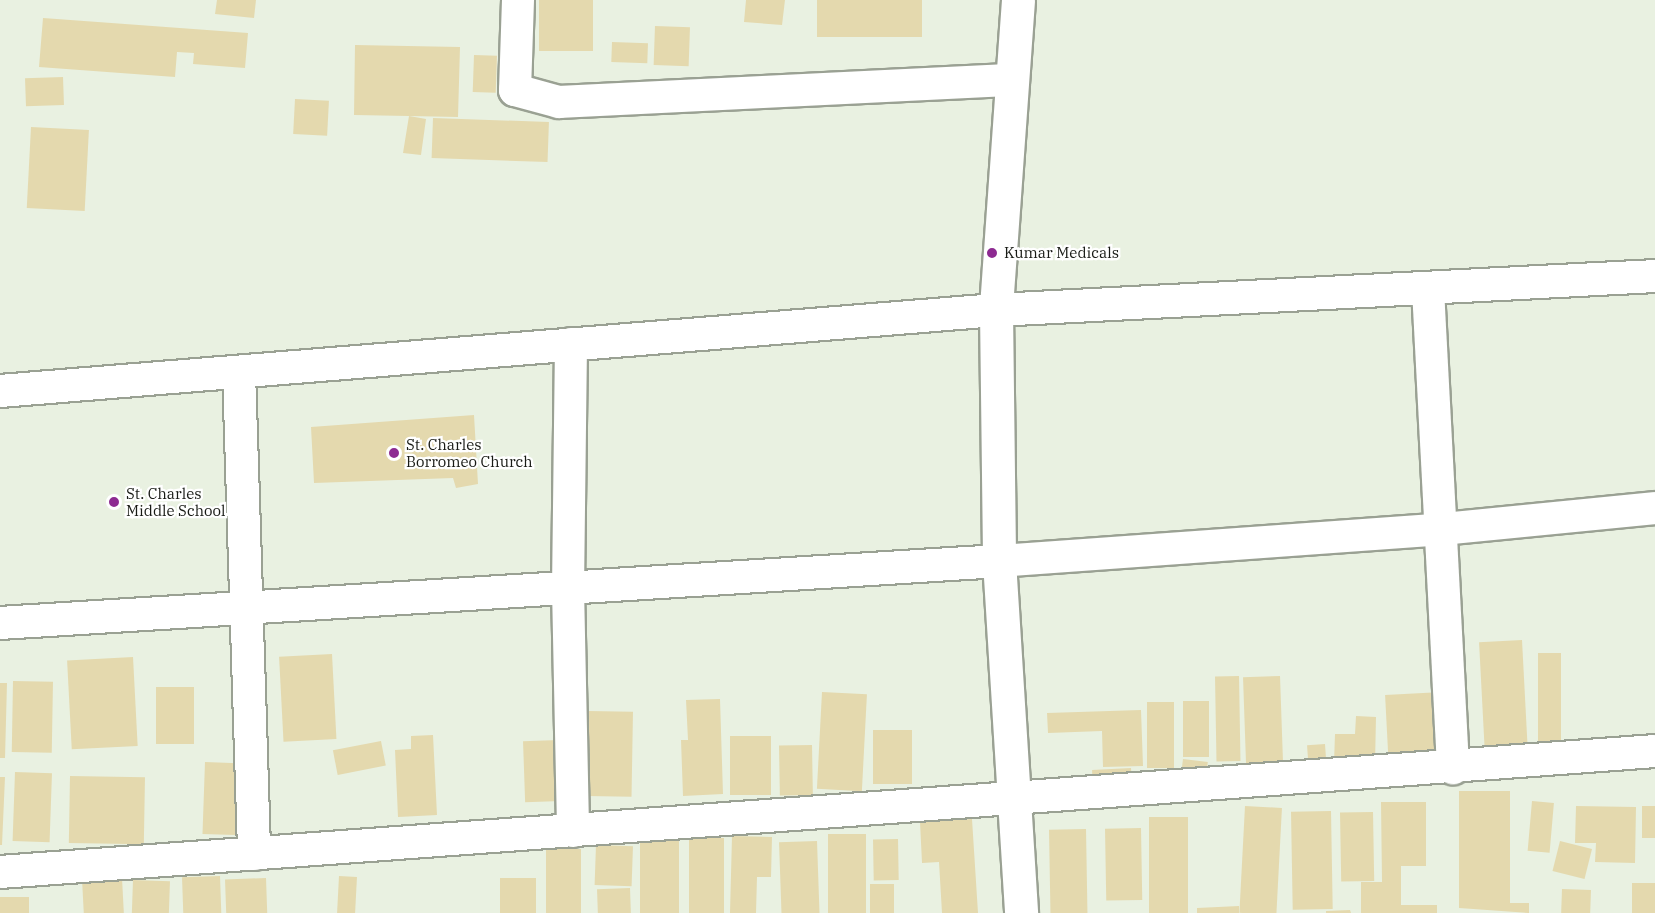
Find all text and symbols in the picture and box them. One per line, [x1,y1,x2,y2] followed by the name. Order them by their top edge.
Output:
[1004,244,1119,262] place label: Kumar Medicals
[985,246,999,260] marker: Kumar Medicals
[406,435,533,470] place label: St. Charles Borromeo Church
[387,446,401,460] marker: St. Charles Borromeo Church
[126,484,226,519] place label: St. Charles Middle School
[107,495,121,509] marker: St. Charles Middle School

